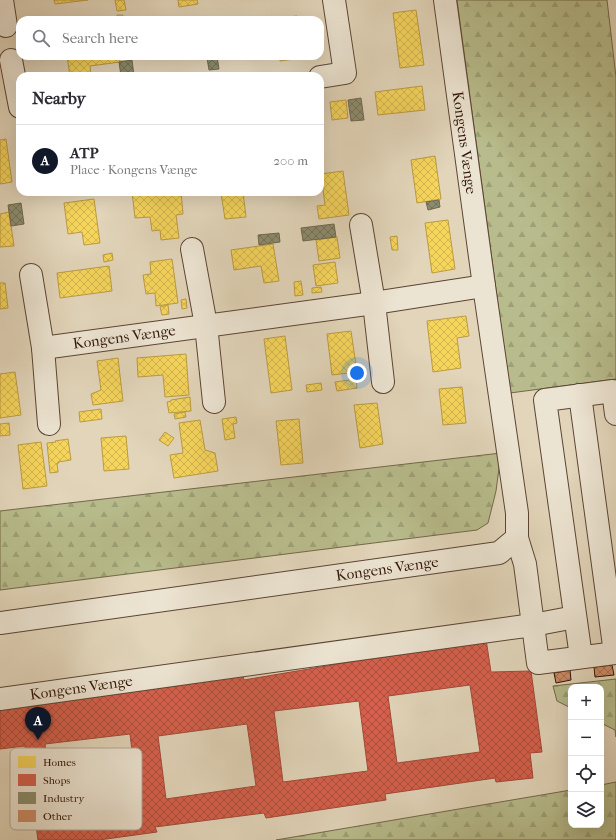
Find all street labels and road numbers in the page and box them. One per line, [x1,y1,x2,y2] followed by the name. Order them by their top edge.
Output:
[449,90,480,196] street label: Kongens Vænge
[72,321,177,353] street label: Kongens Vænge
[335,552,440,585] street label: Kongens Vænge
[29,672,134,704] street label: Kongens Vænge

